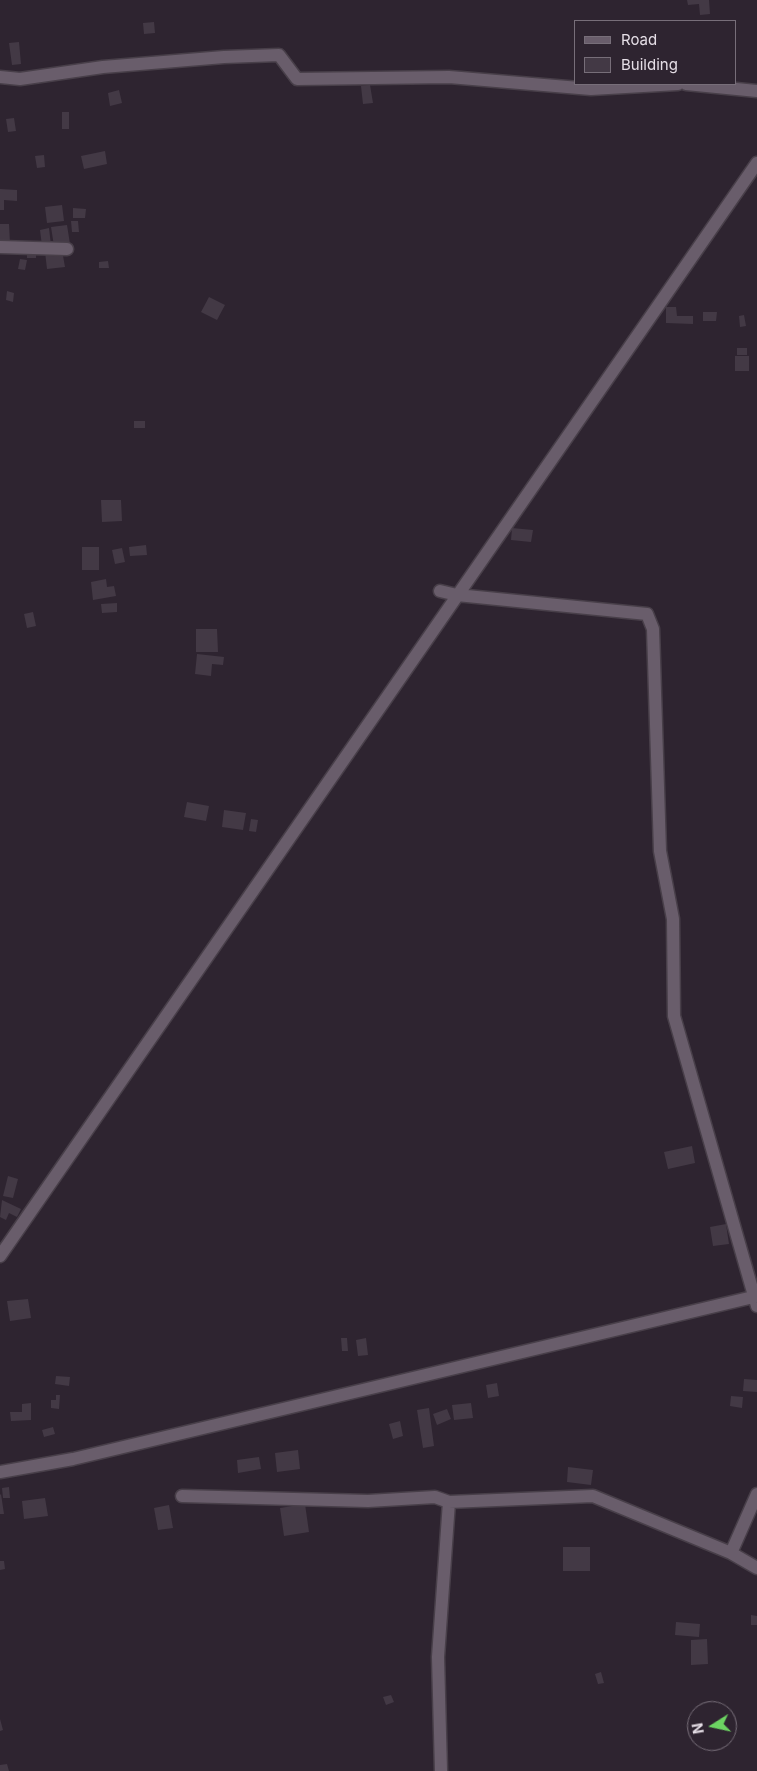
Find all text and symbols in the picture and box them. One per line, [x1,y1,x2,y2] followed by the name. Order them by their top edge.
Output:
[574,20,737,85] legend
[621,30,657,49] text: Road
[621,55,678,74] text: Building
[687,1701,737,1751] north arrow
[688,1722,707,1735] text: N

